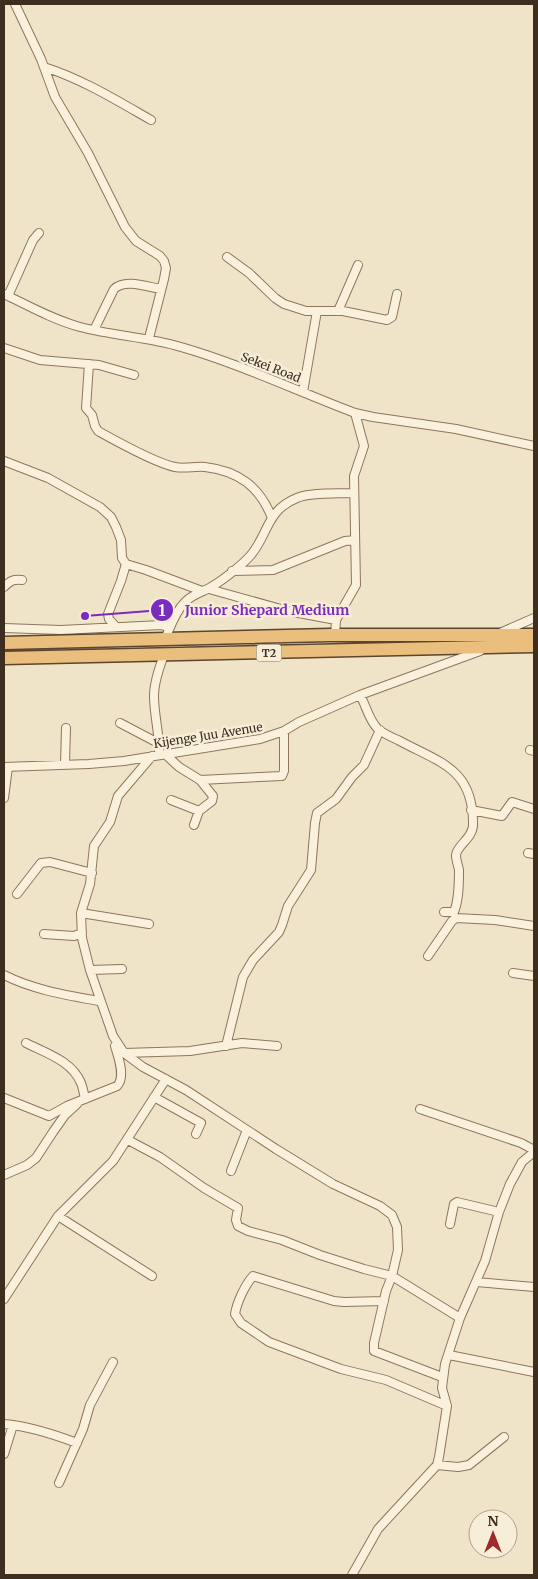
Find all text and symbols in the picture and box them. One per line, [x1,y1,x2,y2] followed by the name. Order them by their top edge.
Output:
[239,349,303,385] street label: Sekei Road
[149,596,359,625] callout: Junior Shepard Medium
[159,601,166,620] text: 1
[184,601,349,619] text: Junior Shepard Medium
[256,644,282,661] road number: T2
[152,719,264,751] street label: Kijenge Juu Avenue
[468,1509,518,1559] north arrow
[487,1512,499,1530] text: N

